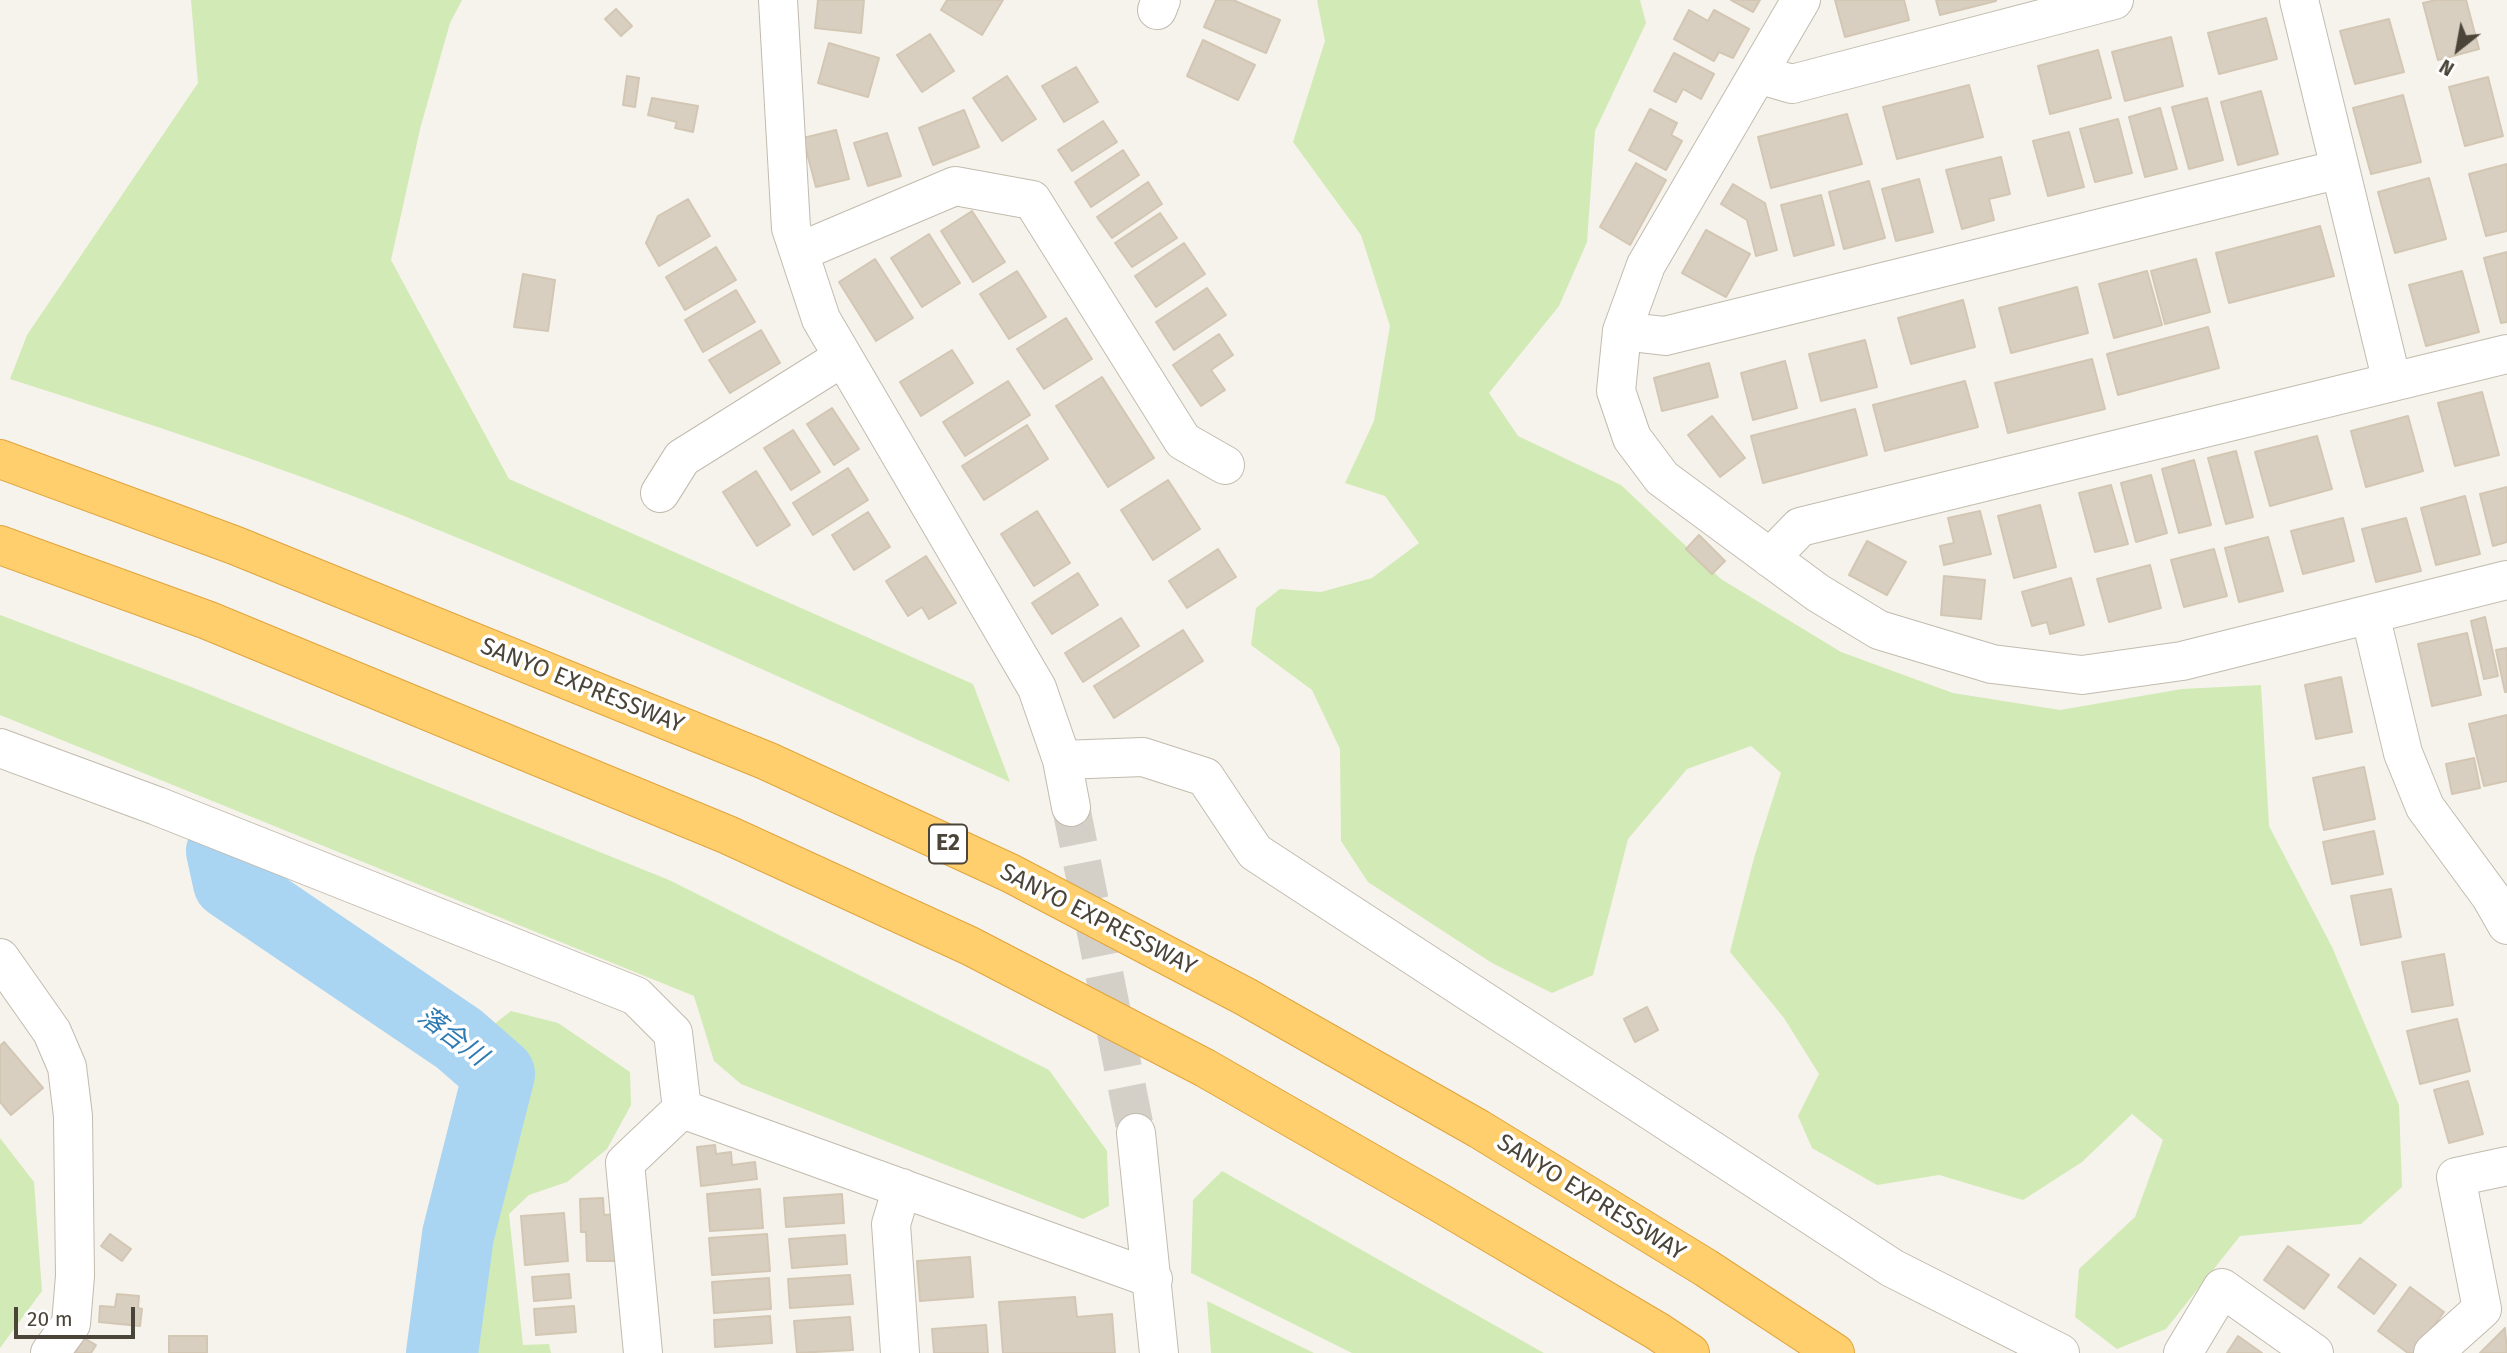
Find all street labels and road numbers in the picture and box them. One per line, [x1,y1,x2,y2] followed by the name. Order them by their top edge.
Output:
[476,632,688,740] street label: SANYO EXPRESSWAY
[929,824,967,864] road number: E2
[995,858,1201,982] street label: SANYO EXPRESSWAY
[1492,1128,1690,1268] street label: SANYO EXPRESSWAY

